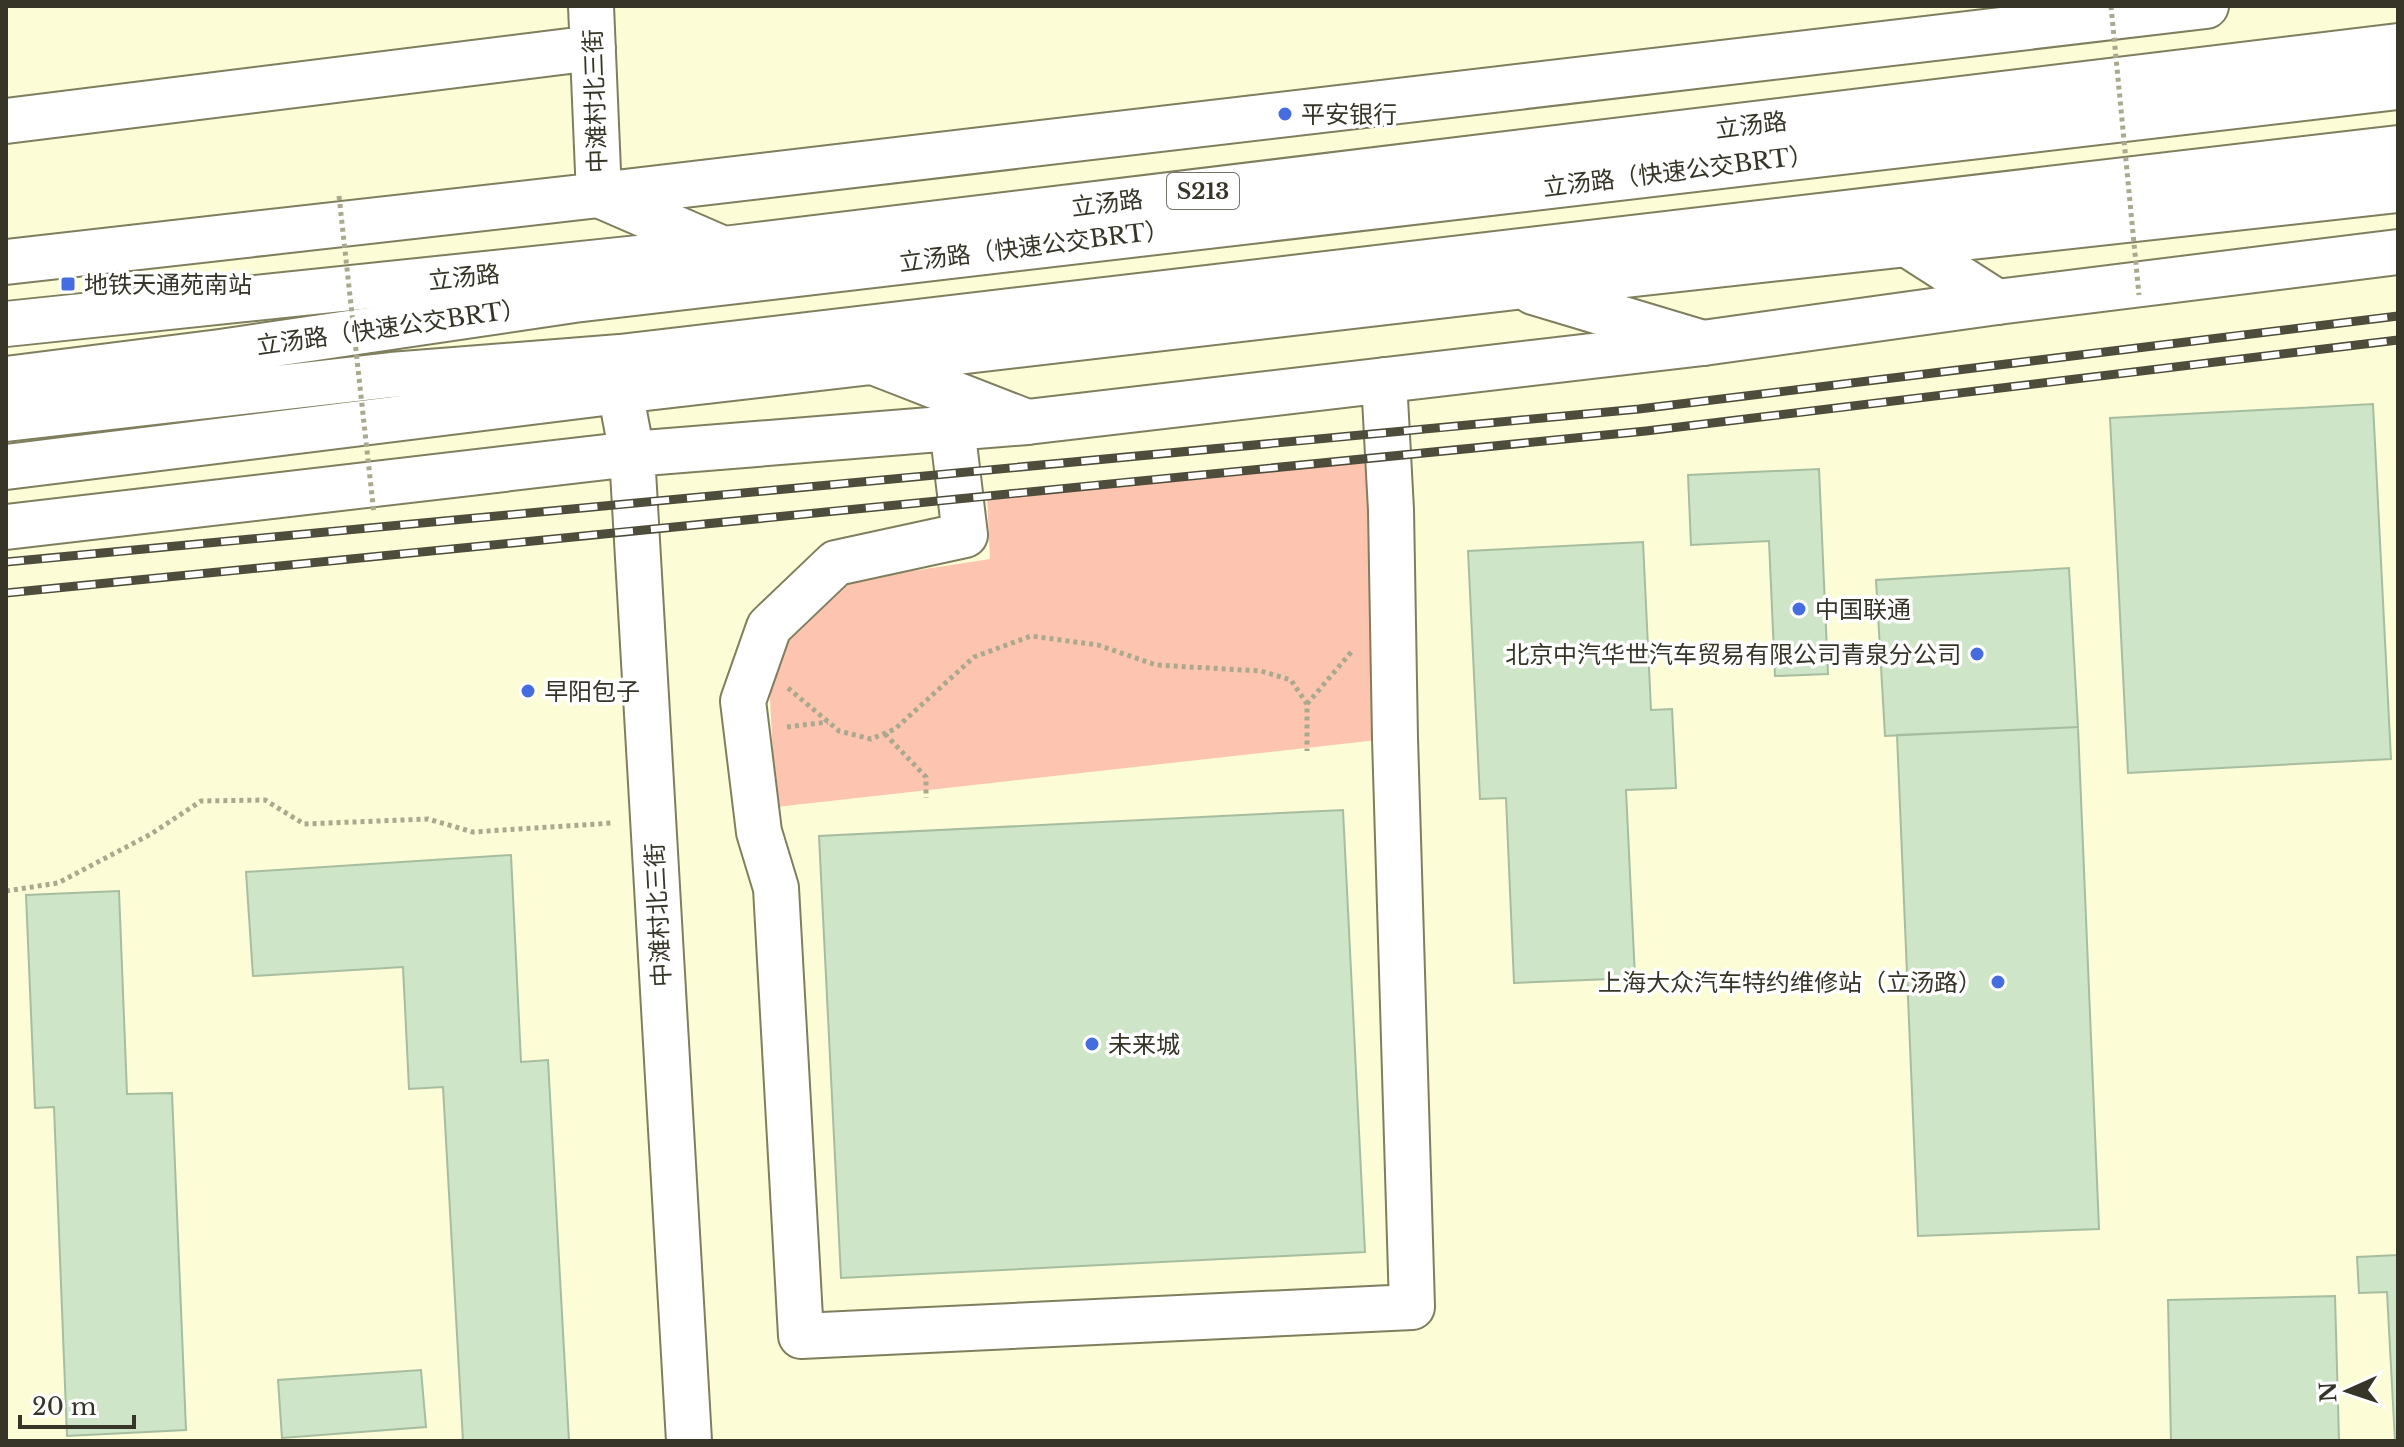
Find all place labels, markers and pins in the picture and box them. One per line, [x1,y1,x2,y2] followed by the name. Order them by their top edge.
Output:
[1301,100,1397,129] place label: 平安银行
[1276,105,1294,123] marker: 平安银行
[84,270,252,299] place label: 地铁天通苑南站
[59,275,77,293] marker: 地铁天通苑南站
[1815,595,1911,624] place label: 中国联通
[1790,600,1808,618] marker: 中国联通
[1505,640,1961,669] place label: 北京中汽华世汽车贸易有限公司青泉分公司
[1968,645,1986,663] marker: 北京中汽华世汽车贸易有限公司青泉分公司
[544,677,640,706] place label: 早阳包子
[519,682,537,700] marker: 早阳包子
[1598,968,1982,997] place label: 上海大众汽车特约维修站（立汤路）
[1989,973,2007,991] marker: 上海大众汽车特约维修站（立汤路）
[1108,1030,1180,1059] place label: 未来城
[1083,1035,1101,1053] marker: 未来城

